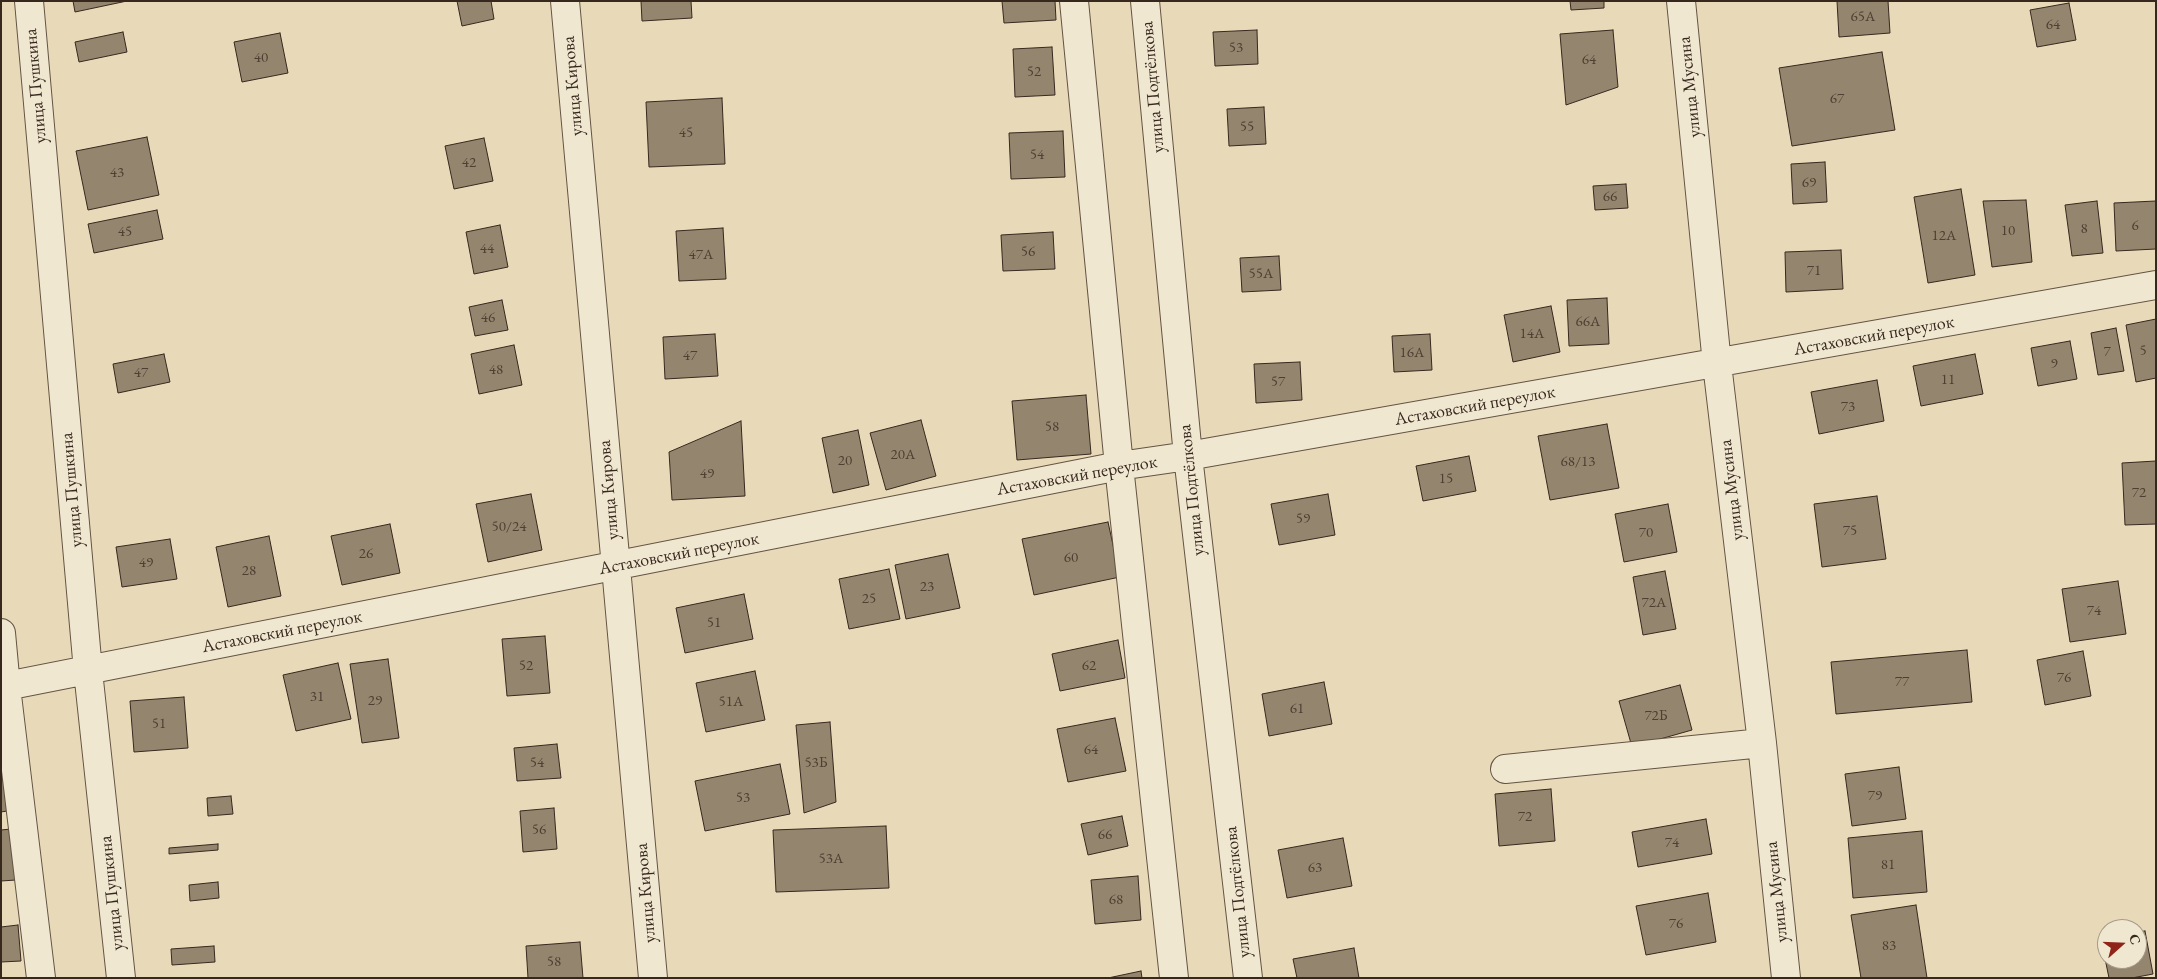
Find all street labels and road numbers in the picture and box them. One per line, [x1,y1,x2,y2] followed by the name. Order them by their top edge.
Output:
[1136,20,1170,154] street label: улица Подтёлкова
[20,28,52,144] street label: улица Пушкина
[558,35,588,137] street label: улица Кирова
[1674,35,1706,139] street label: улица Мусина
[1792,311,1956,361] street label: Астаховский переулок
[1393,381,1557,431] street label: Астаховский переулок
[1174,423,1210,557] street label: улица Подтёлкова
[56,432,88,548] street label: улица Пушкина
[1715,438,1749,542] street label: улица Мусина
[594,439,624,541] street label: улица Кирова
[995,451,1159,501] street label: Астаховский переулок
[597,528,761,580] street label: Астаховский переулок
[200,606,364,658] street label: Астаховский переулок
[1220,825,1256,959] street label: улица Подтёлкова
[95,834,129,952] street label: улица Пушкина
[1761,840,1793,944] street label: улица Мусина
[631,842,661,944] street label: улица Кирова

